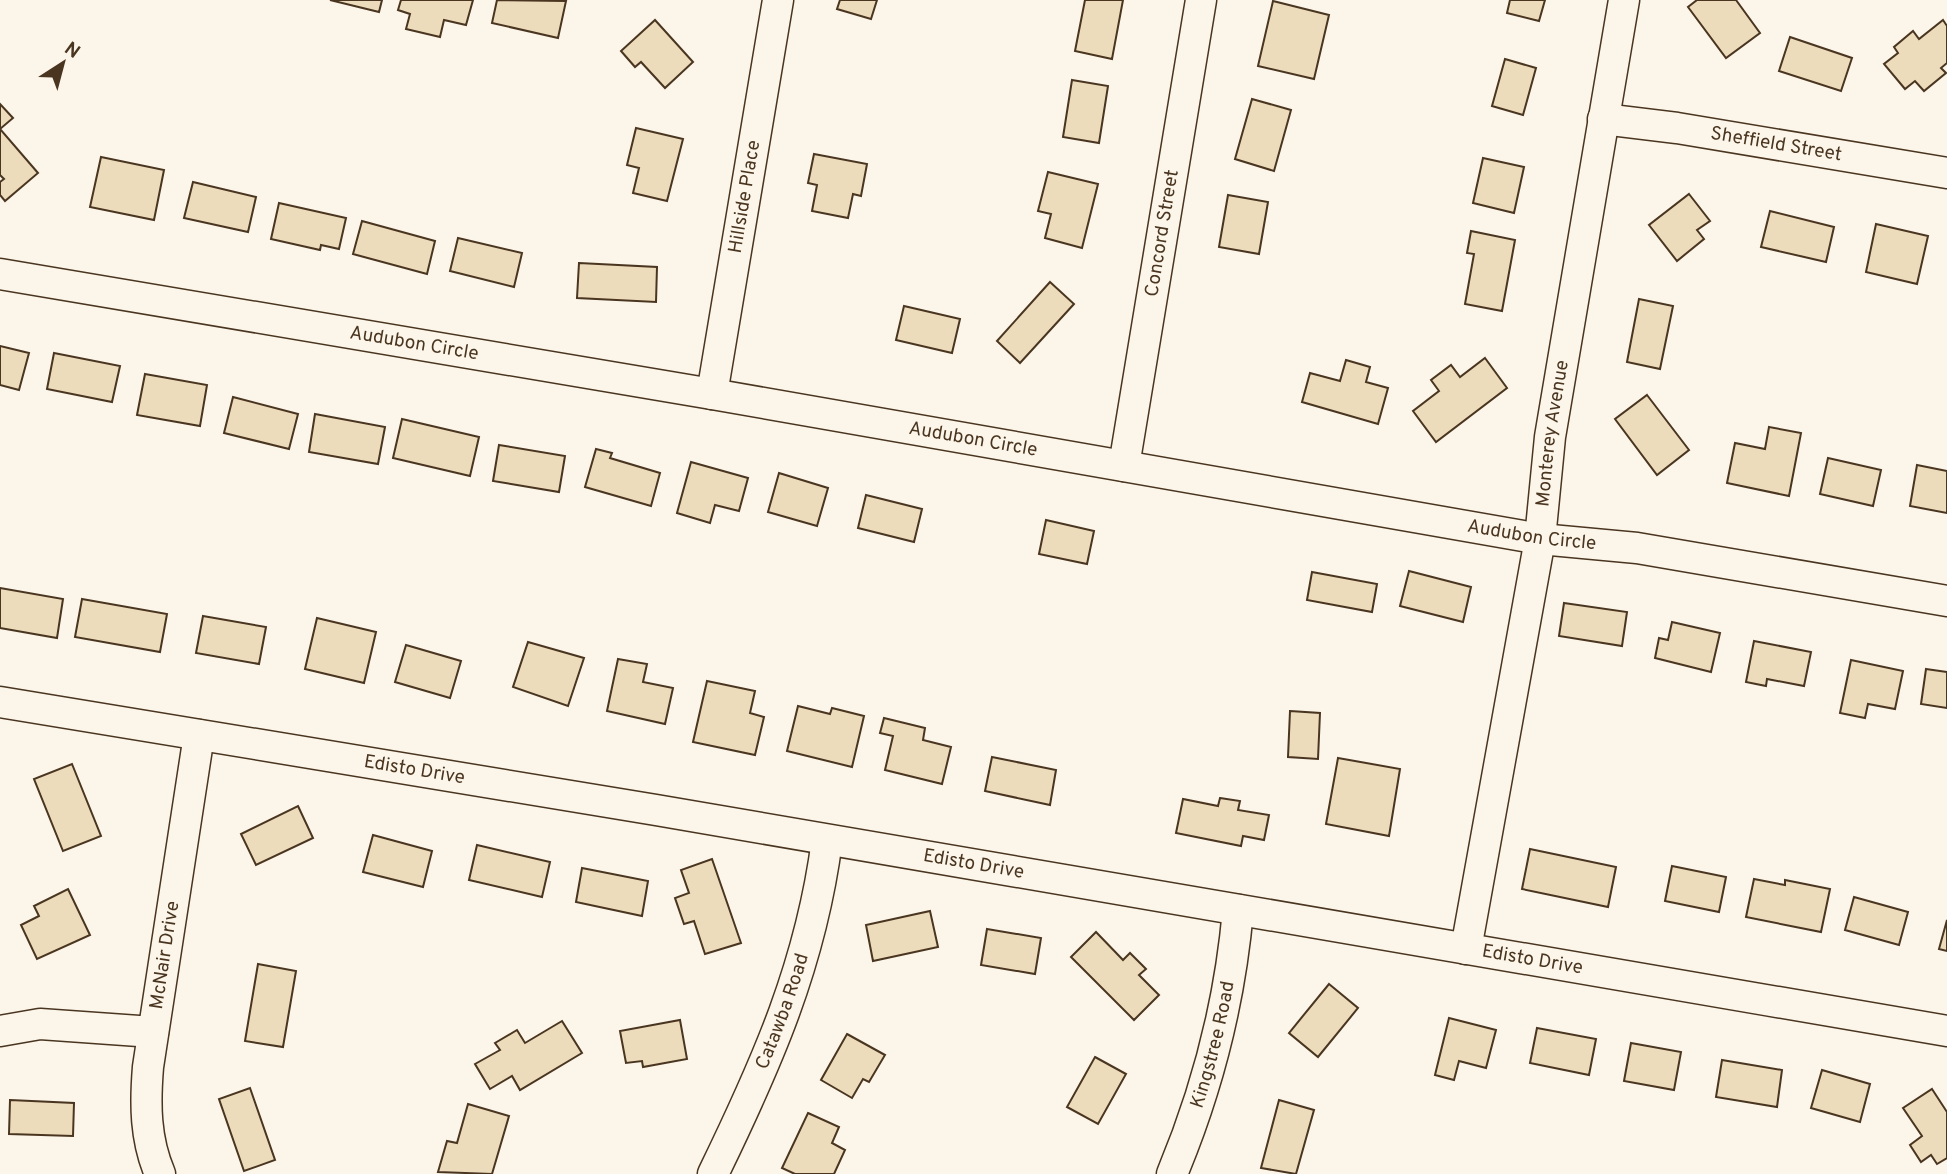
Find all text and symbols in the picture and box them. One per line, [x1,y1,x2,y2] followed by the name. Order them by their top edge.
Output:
[28,28,98,98] north arrow
[59,37,84,65] text: N
[1709,122,1844,167] street label: Sheffield Street
[724,138,766,255] street label: Hillside Place
[1140,168,1185,299] street label: Concord Street
[348,321,480,366] street label: Audubon Circle
[1531,358,1575,508] street label: Monterey Avenue
[907,417,1039,463] street label: Audubon Circle
[1465,514,1597,556] street label: Audubon Circle
[362,750,467,790] street label: Edisto Drive
[921,844,1026,885] street label: Edisto Drive
[145,899,185,1011] street label: McNair Drive
[1480,940,1585,980] street label: Edisto Drive
[751,951,815,1073] street label: Catawba Road
[1186,979,1241,1111] street label: Kingstree Road

